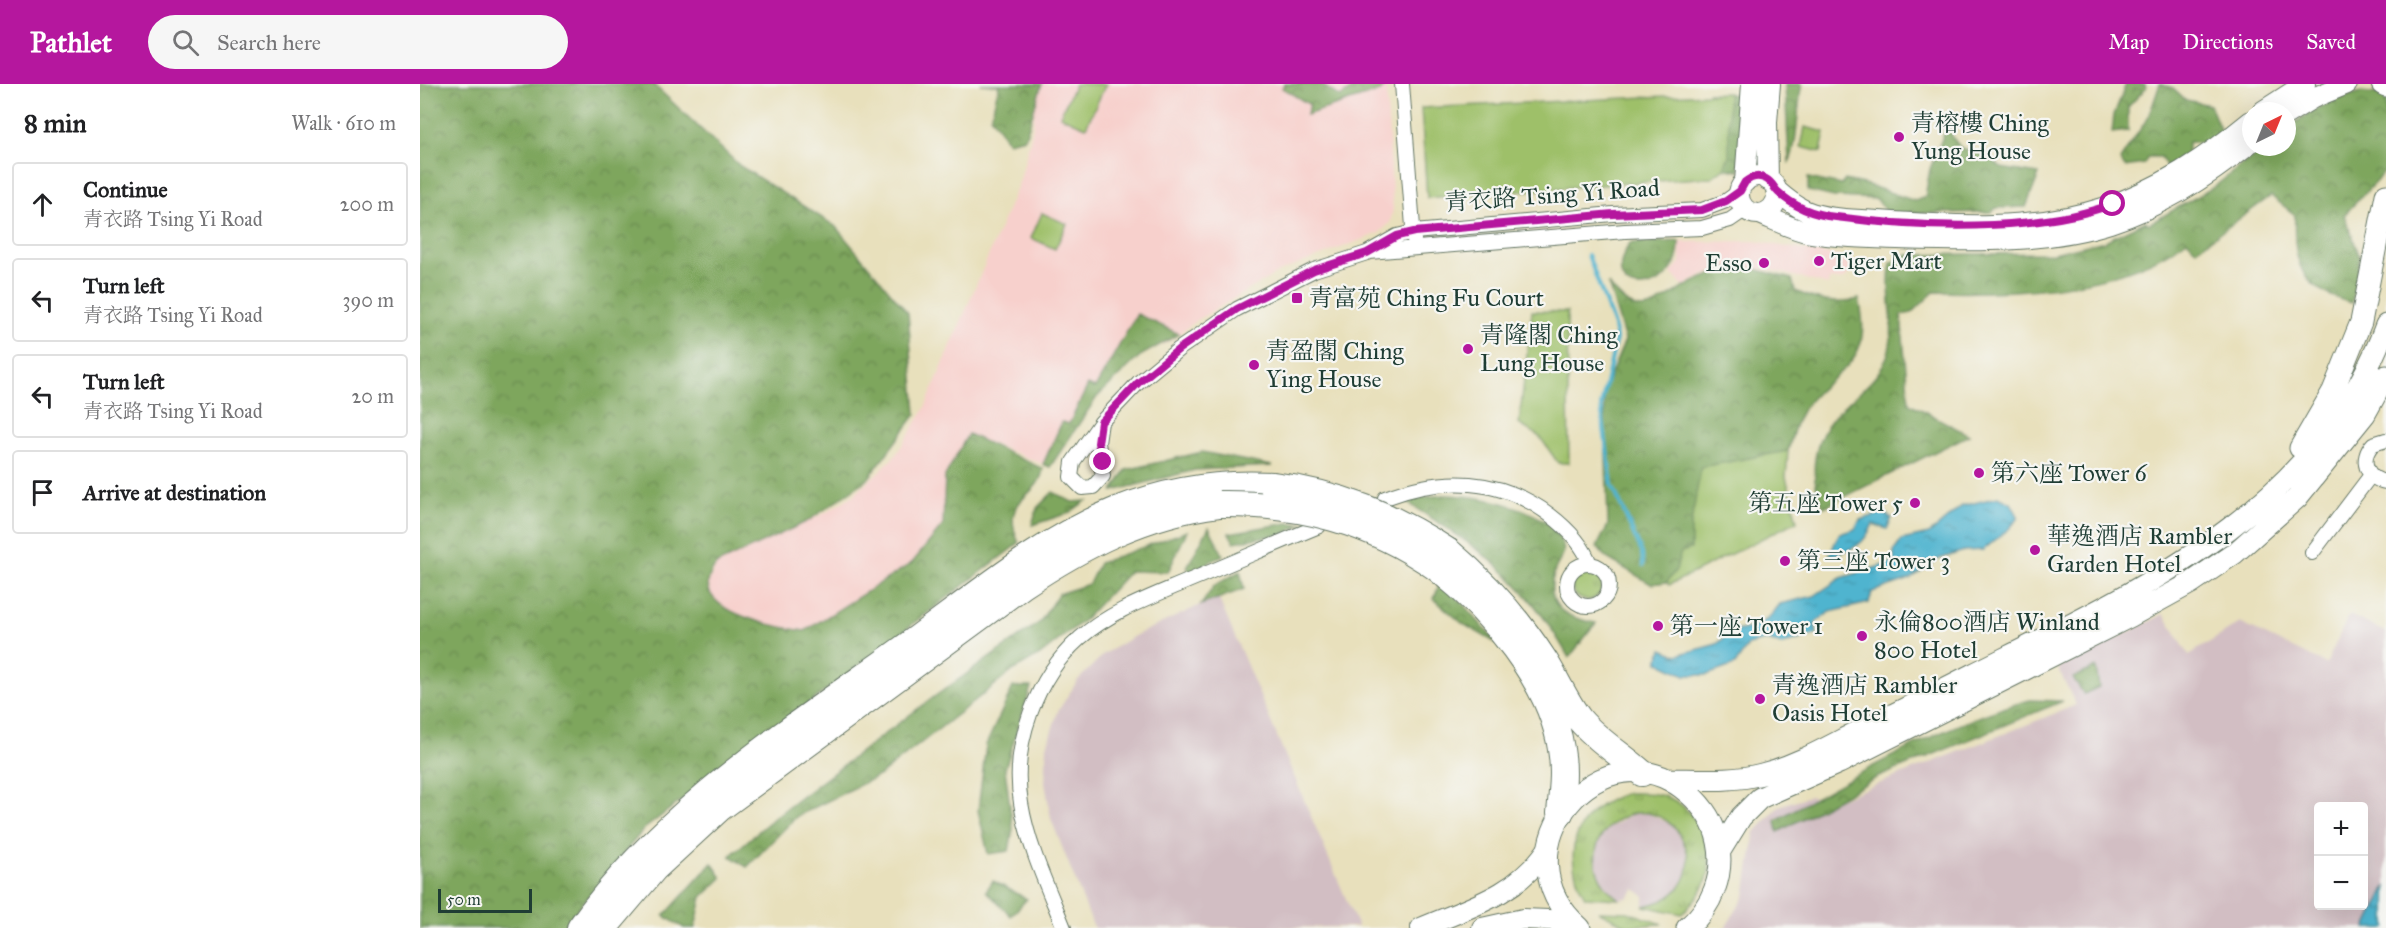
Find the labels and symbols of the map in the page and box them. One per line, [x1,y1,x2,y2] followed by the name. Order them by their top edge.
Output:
[2242,102,2296,156] north arrow
[1911,108,2049,166] place label: 青榕樓 Ching Yung House
[1892,130,1906,144] marker: 青榕樓 Ching Yung House
[1443,173,1661,217] street label: 青衣路 Tsing Yi Road
[2099,190,2125,216] route start
[1831,246,1942,276] place label: Tiger Mart
[1705,248,1752,278] place label: Esso
[1812,254,1826,268] marker: Tiger Mart
[1757,256,1771,270] marker: Esso
[1309,283,1545,313] place label: 青富苑 Ching Fu Court
[1290,291,1304,305] marker: 青富苑 Ching Fu Court
[1480,320,1618,378] place label: 青隆閣 Ching Lung House
[1266,336,1404,394] place label: 青盈閣 Ching Ying House
[1461,342,1475,356] marker: 青隆閣 Ching Lung House
[1247,358,1261,372] marker: 青盈閣 Ching Ying House
[1089,448,1115,474] route end
[1991,458,2147,488] place label: 第六座 Tower 6
[1972,466,1986,480] marker: 第六座 Tower 6
[1748,488,1903,518] place label: 第五座 Tower 5
[1908,496,1922,510] marker: 第五座 Tower 5
[2047,521,2232,579] place label: 華逸酒店 Rambler Garden Hotel
[2028,543,2042,557] marker: 華逸酒店 Rambler Garden Hotel
[1797,546,1950,576] place label: 第三座 Tower 3
[1778,554,1792,568] marker: 第三座 Tower 3
[1874,607,2100,665] place label: 永倫800酒店 Winland 800 Hotel
[1670,611,1823,641] place label: 第一座 Tower 1
[1651,619,1665,633] marker: 第一座 Tower 1
[1855,629,1869,643] marker: 永倫800酒店 Winland 800 Hotel
[1772,670,1957,728] place label: 青逸酒店 Rambler Oasis Hotel
[1753,692,1767,706] marker: 青逸酒店 Rambler Oasis Hotel
[438,886,532,914] scale bar

